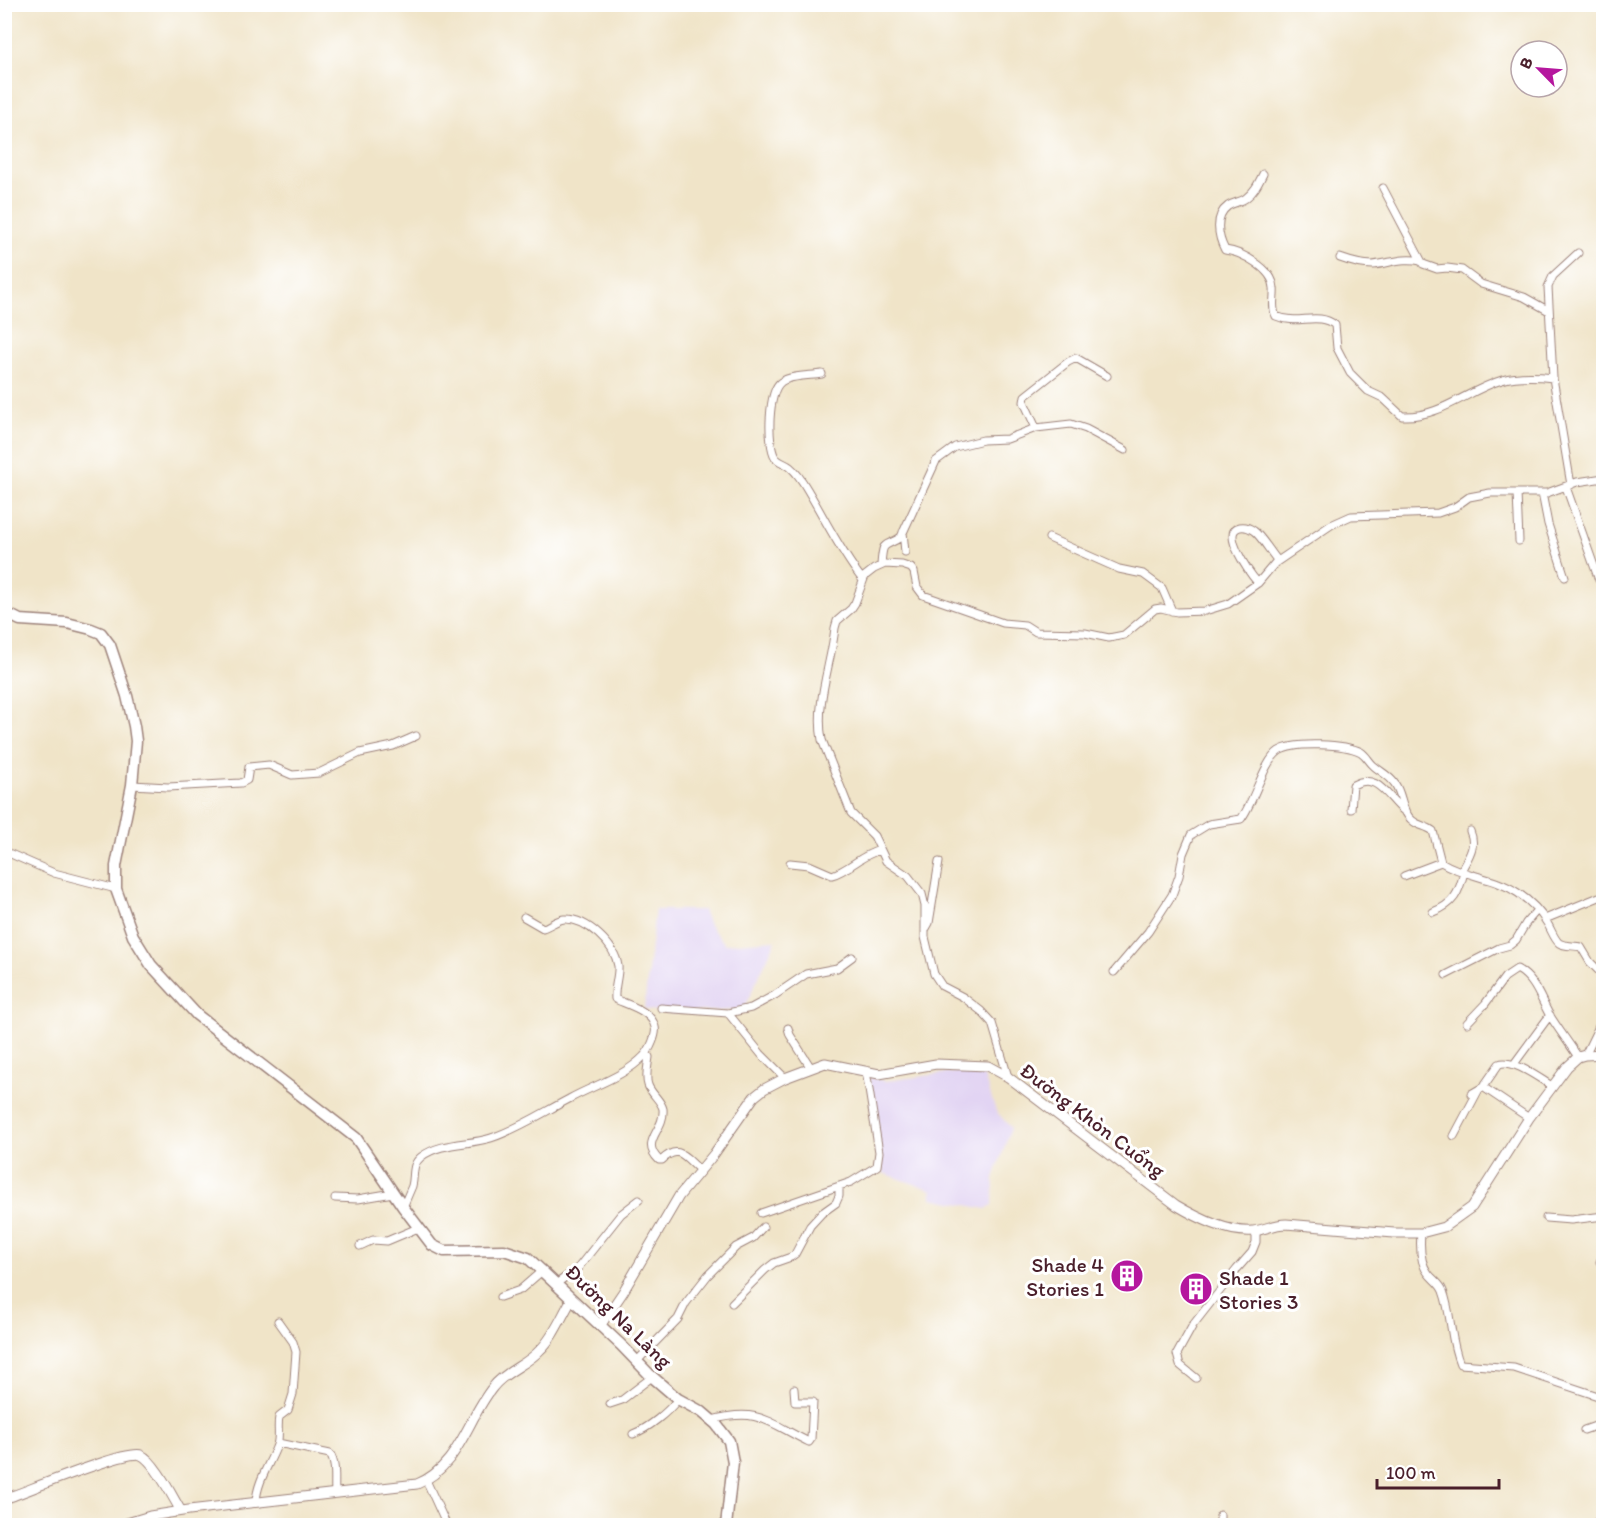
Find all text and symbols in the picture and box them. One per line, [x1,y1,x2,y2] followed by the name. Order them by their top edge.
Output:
[1509,39,1569,99] north arrow
[1515,54,1537,72] text: B
[1016,1057,1171,1183] street label: Đường Khòn Cuổng
[1026,1252,1104,1301] place label: Shade 4 Stories 1
[1109,1258,1145,1294] building icon: Shade 4 Stories 1
[560,1259,678,1373] street label: Đường Na Làng
[1219,1265,1299,1314] place label: Shade 1 Stories 3
[1178,1271,1214,1307] building icon: Shade 1 Stories 3
[1377,1452,1498,1490] scale bar
[1386,1462,1436,1484] text: 100 m

